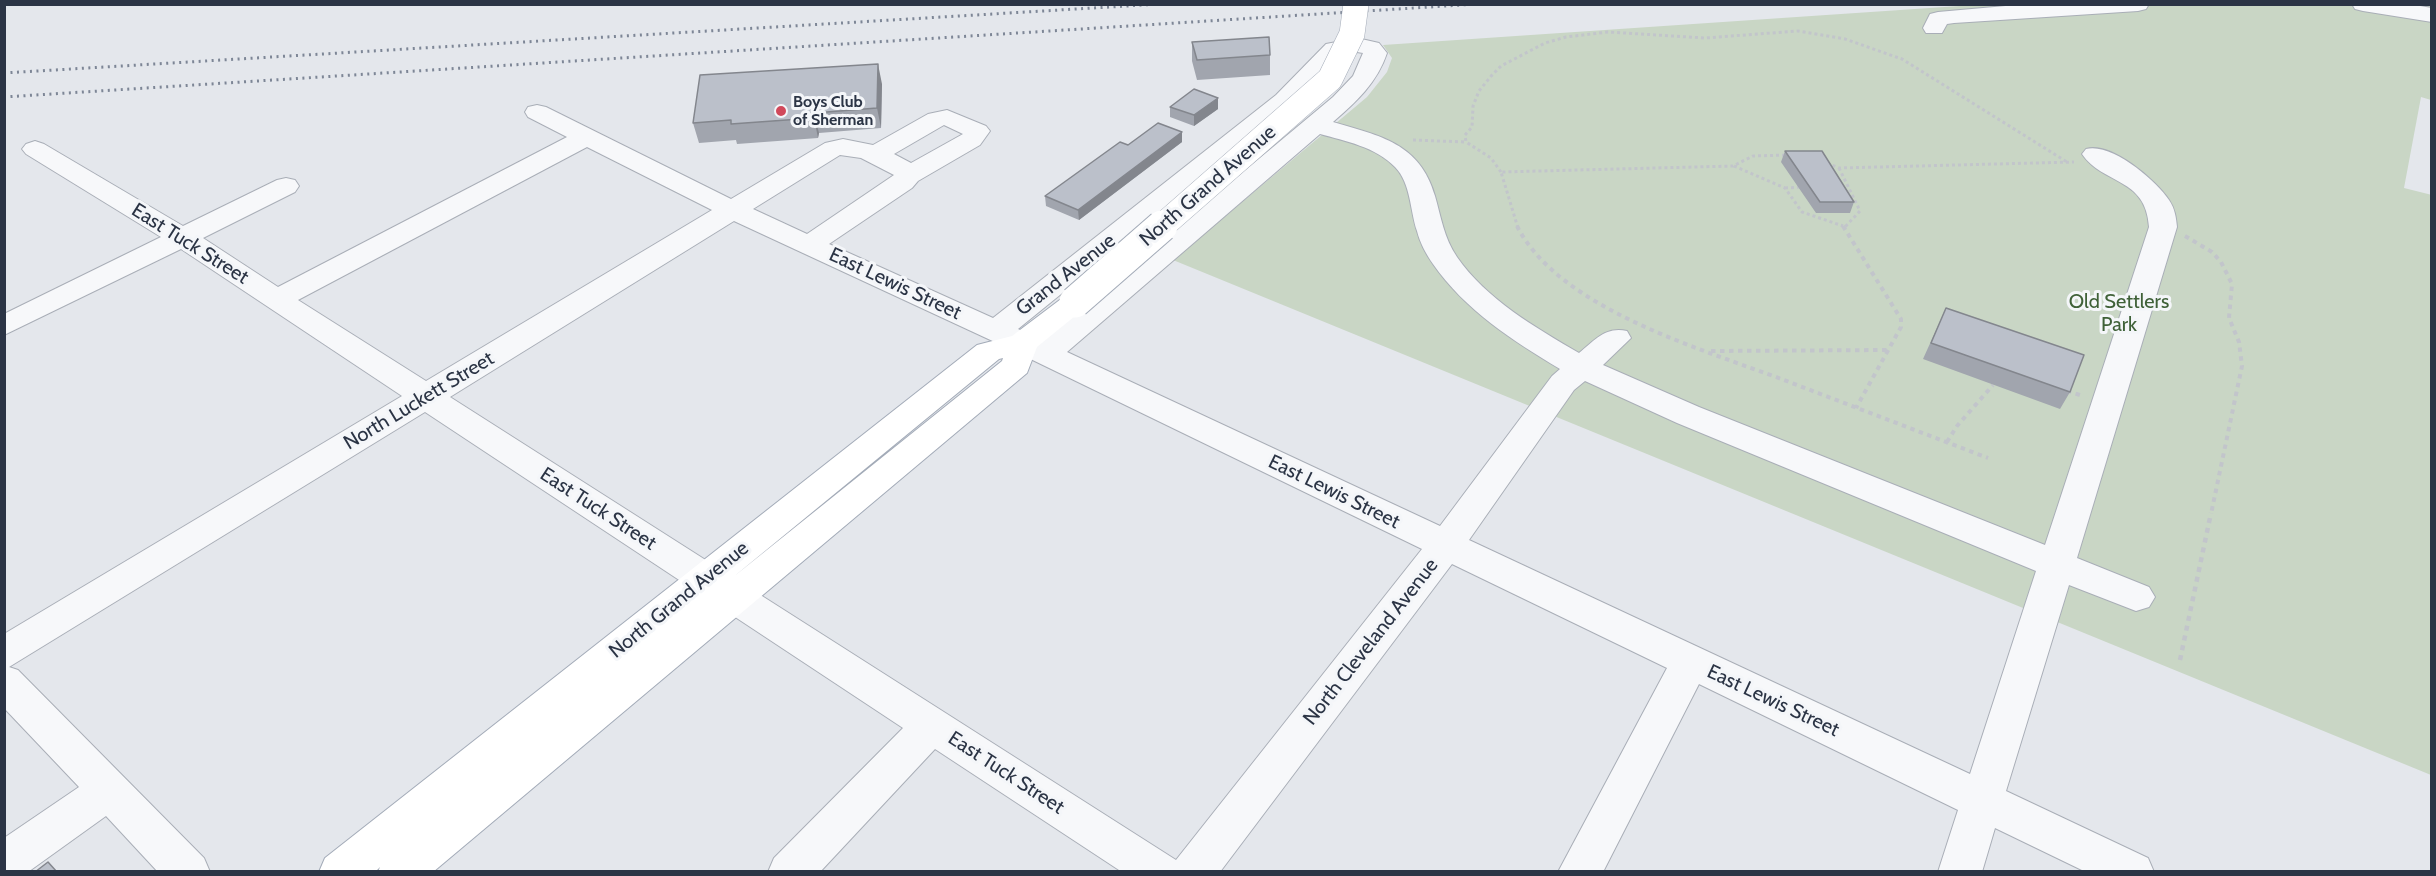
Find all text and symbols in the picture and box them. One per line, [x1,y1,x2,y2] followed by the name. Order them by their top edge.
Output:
[793,92,873,130] place label: Boys Club of Sherman
[774,104,788,118] marker: Boys Club of Sherman
[1135,120,1281,252] street label: North Grand Avenue
[127,198,253,290] street label: East Tuck Street
[1012,229,1120,321] street label: Grand Avenue
[825,243,965,325] street label: East Lewis Street
[2069,290,2169,337] park label: Old Settlers Park
[340,347,498,455] street label: North Luckett Street
[1264,450,1404,534] street label: East Lewis Street
[535,463,661,555] street label: East Tuck Street
[604,536,754,664] street label: North Grand Avenue
[1299,554,1443,730] street label: North Cleveland Avenue
[1703,660,1843,742] street label: East Lewis Street
[943,727,1069,819] street label: East Tuck Street

